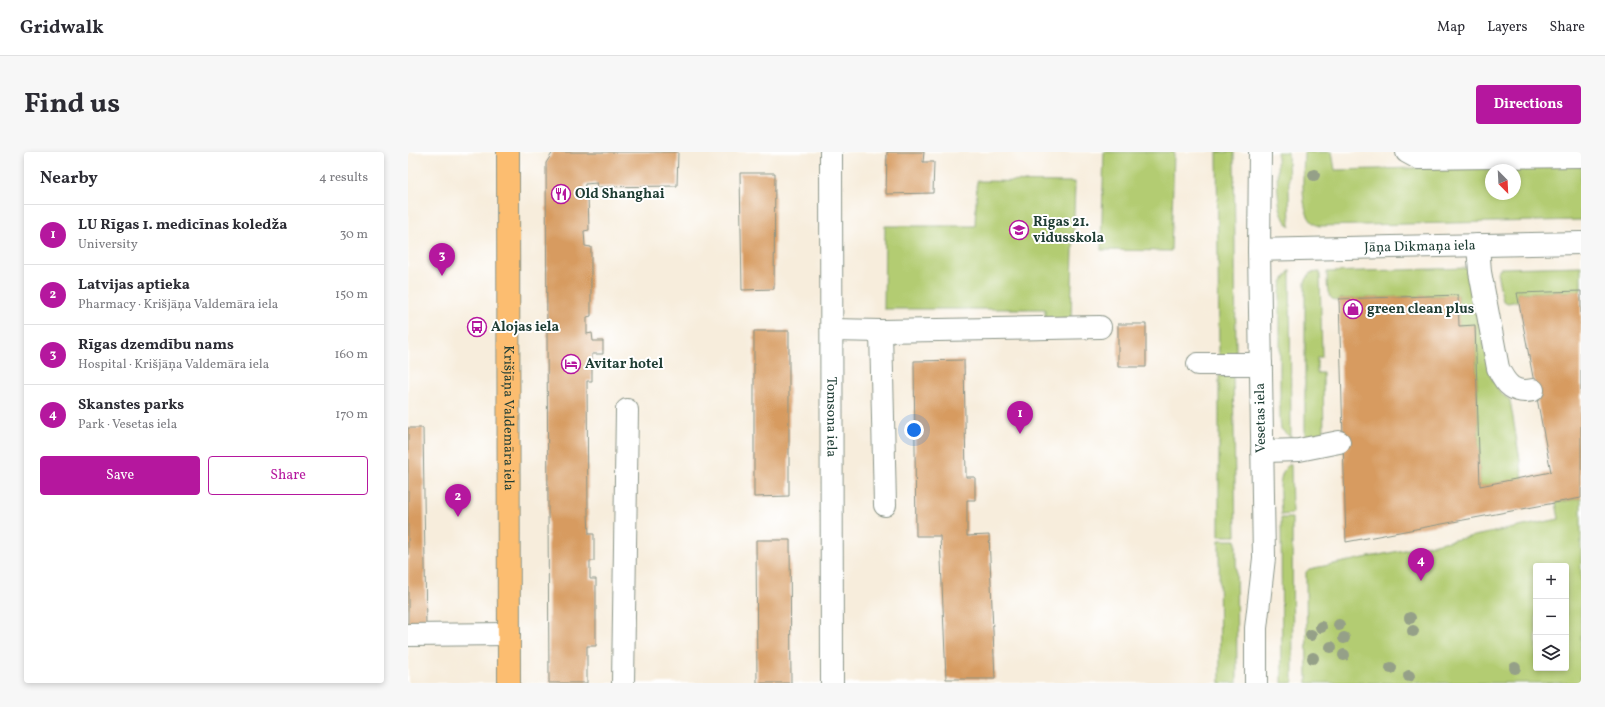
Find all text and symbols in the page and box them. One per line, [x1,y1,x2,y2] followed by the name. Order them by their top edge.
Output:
[20,15,104,41] text: Gridwalk
[1437,18,1465,37] text: Map
[1487,18,1527,37] text: Layers
[1549,18,1585,37] text: Share
[24,85,120,124] text: Find us
[1476,85,1581,124] button: Directions
[1485,164,1521,200] north arrow
[40,167,98,190] text: Nearby
[319,169,368,187] text: 4 results
[550,183,572,205] restaurant icon: Old Shanghai
[575,185,665,204] place label: Old Shanghai
[1033,213,1104,248] place label: Rīgas 21. vidusskola
[78,215,287,236] text: LU Rīgas 1. medicīnas koledža
[1008,219,1030,241] school or university icon: Rīgas 21. vidusskola
[50,226,56,244] text: 1
[340,226,368,244] text: 30 m
[78,236,138,254] text: University
[1364,236,1476,257] street label: Jāņa Dikmaņa iela
[429,243,455,276] pin: 3
[78,275,190,296] text: Latvijas aptieka
[50,286,56,304] text: 2
[335,286,368,304] text: 150 m
[78,296,278,314] text: Pharmacy · Krišjāņa Valdemāra iela
[1342,298,1364,320] shop icon: green clean plus
[1367,300,1474,319] place label: green clean plus
[466,316,488,338] bus stop icon: Alojas iela
[491,318,560,337] place label: Alojas iela
[78,335,234,356] text: Rīgas dzemdību nams
[499,345,518,491] street label: Krišjāņa Valdemāra iela
[50,346,56,364] text: 3
[334,346,368,364] text: 160 m
[560,353,582,375] hotel icon: Avitar hotel
[585,355,663,374] place label: Avitar hotel
[78,356,269,374] text: Hospital · Krišjāņa Valdemāra iela
[822,377,841,457] street label: Tomsona iela
[1251,383,1271,453] street label: Vesetas iela
[78,395,184,416] text: Skanstes parks
[1007,401,1033,434] pin: 1
[49,406,57,424] text: 4
[335,406,368,424] text: 170 m
[78,416,177,434] text: Park · Vesetas iela
[904,420,924,440] your location
[40,456,200,495] button: Save
[208,456,368,495] button: Share
[445,484,471,517] pin: 2
[1408,548,1434,581] pin: 4
[1533,563,1569,671] map controls
[1533,563,1569,599] button: +
[1533,599,1569,635] button: −
[1533,635,1569,671] button: layers

